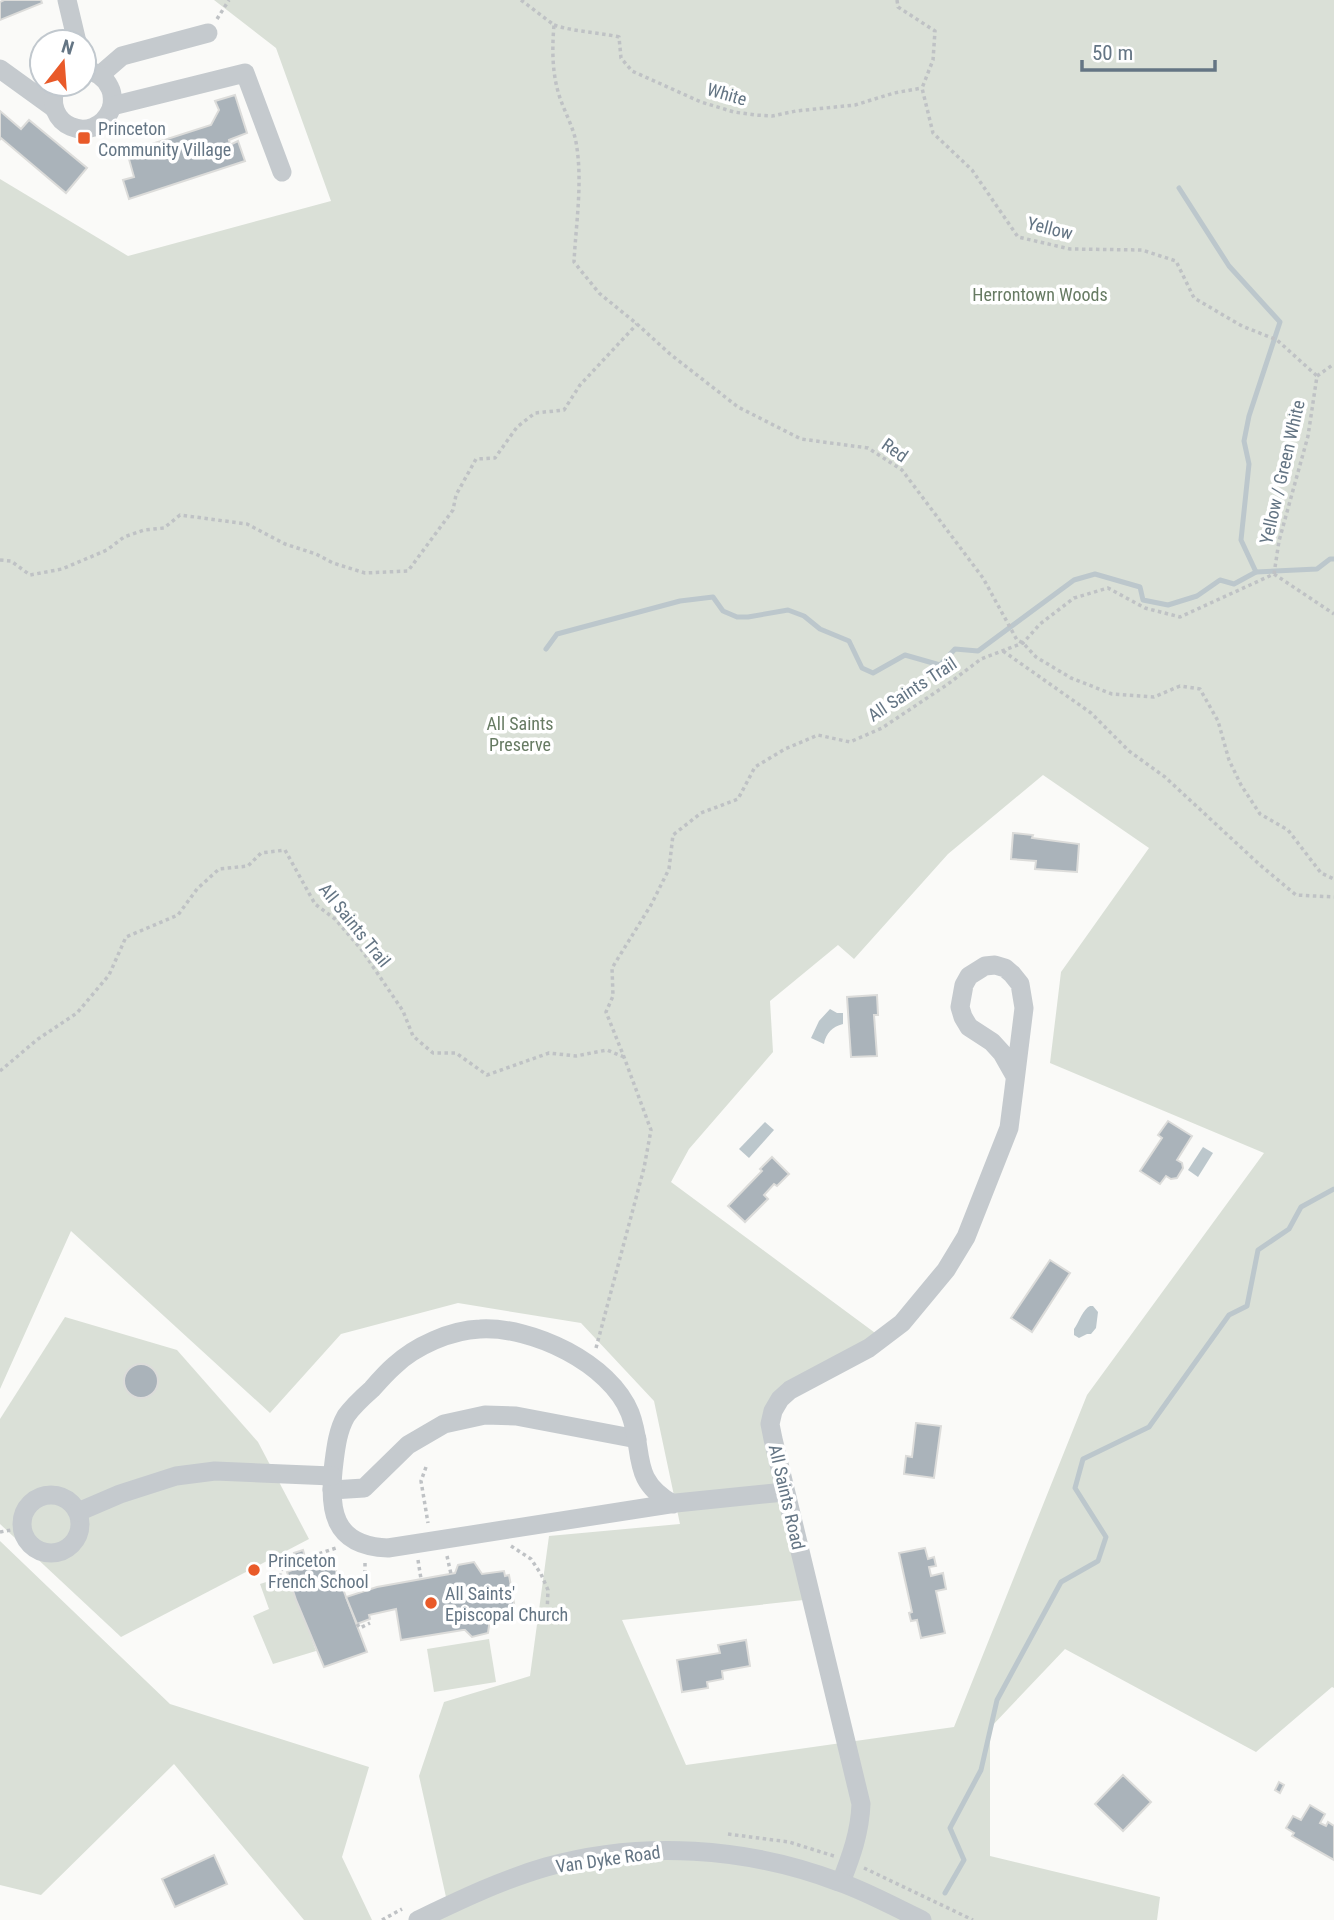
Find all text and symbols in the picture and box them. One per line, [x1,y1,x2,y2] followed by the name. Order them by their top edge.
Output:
[28,28,98,98] north arrow
[1082,28,1215,72] scale bar
[59,35,77,60] text: N
[1092,41,1133,65] text: 50 m
[705,78,749,110] street label: White
[98,118,231,160] place label: Princeton Community Village
[76,130,92,146] marker: Princeton Community Village
[1025,212,1075,244] street label: Yellow
[972,284,1108,305] park label: Herrontown Woods
[1255,398,1309,546] street label: Yellow / Green White
[878,434,912,466] street label: Red
[864,653,960,725] street label: All Saints Trail
[486,713,554,755] park label: All Saints Preserve
[315,879,395,971] street label: All Saints Trail
[765,1442,809,1552] street label: All Saints Road
[268,1550,369,1592] place label: Princeton French School
[246,1562,262,1578] marker: Princeton French School
[445,1583,568,1625] place label: All Saints' Episcopal Church
[423,1595,439,1611] marker: All Saints' Episcopal Church
[554,1841,662,1877] street label: Van Dyke Road

